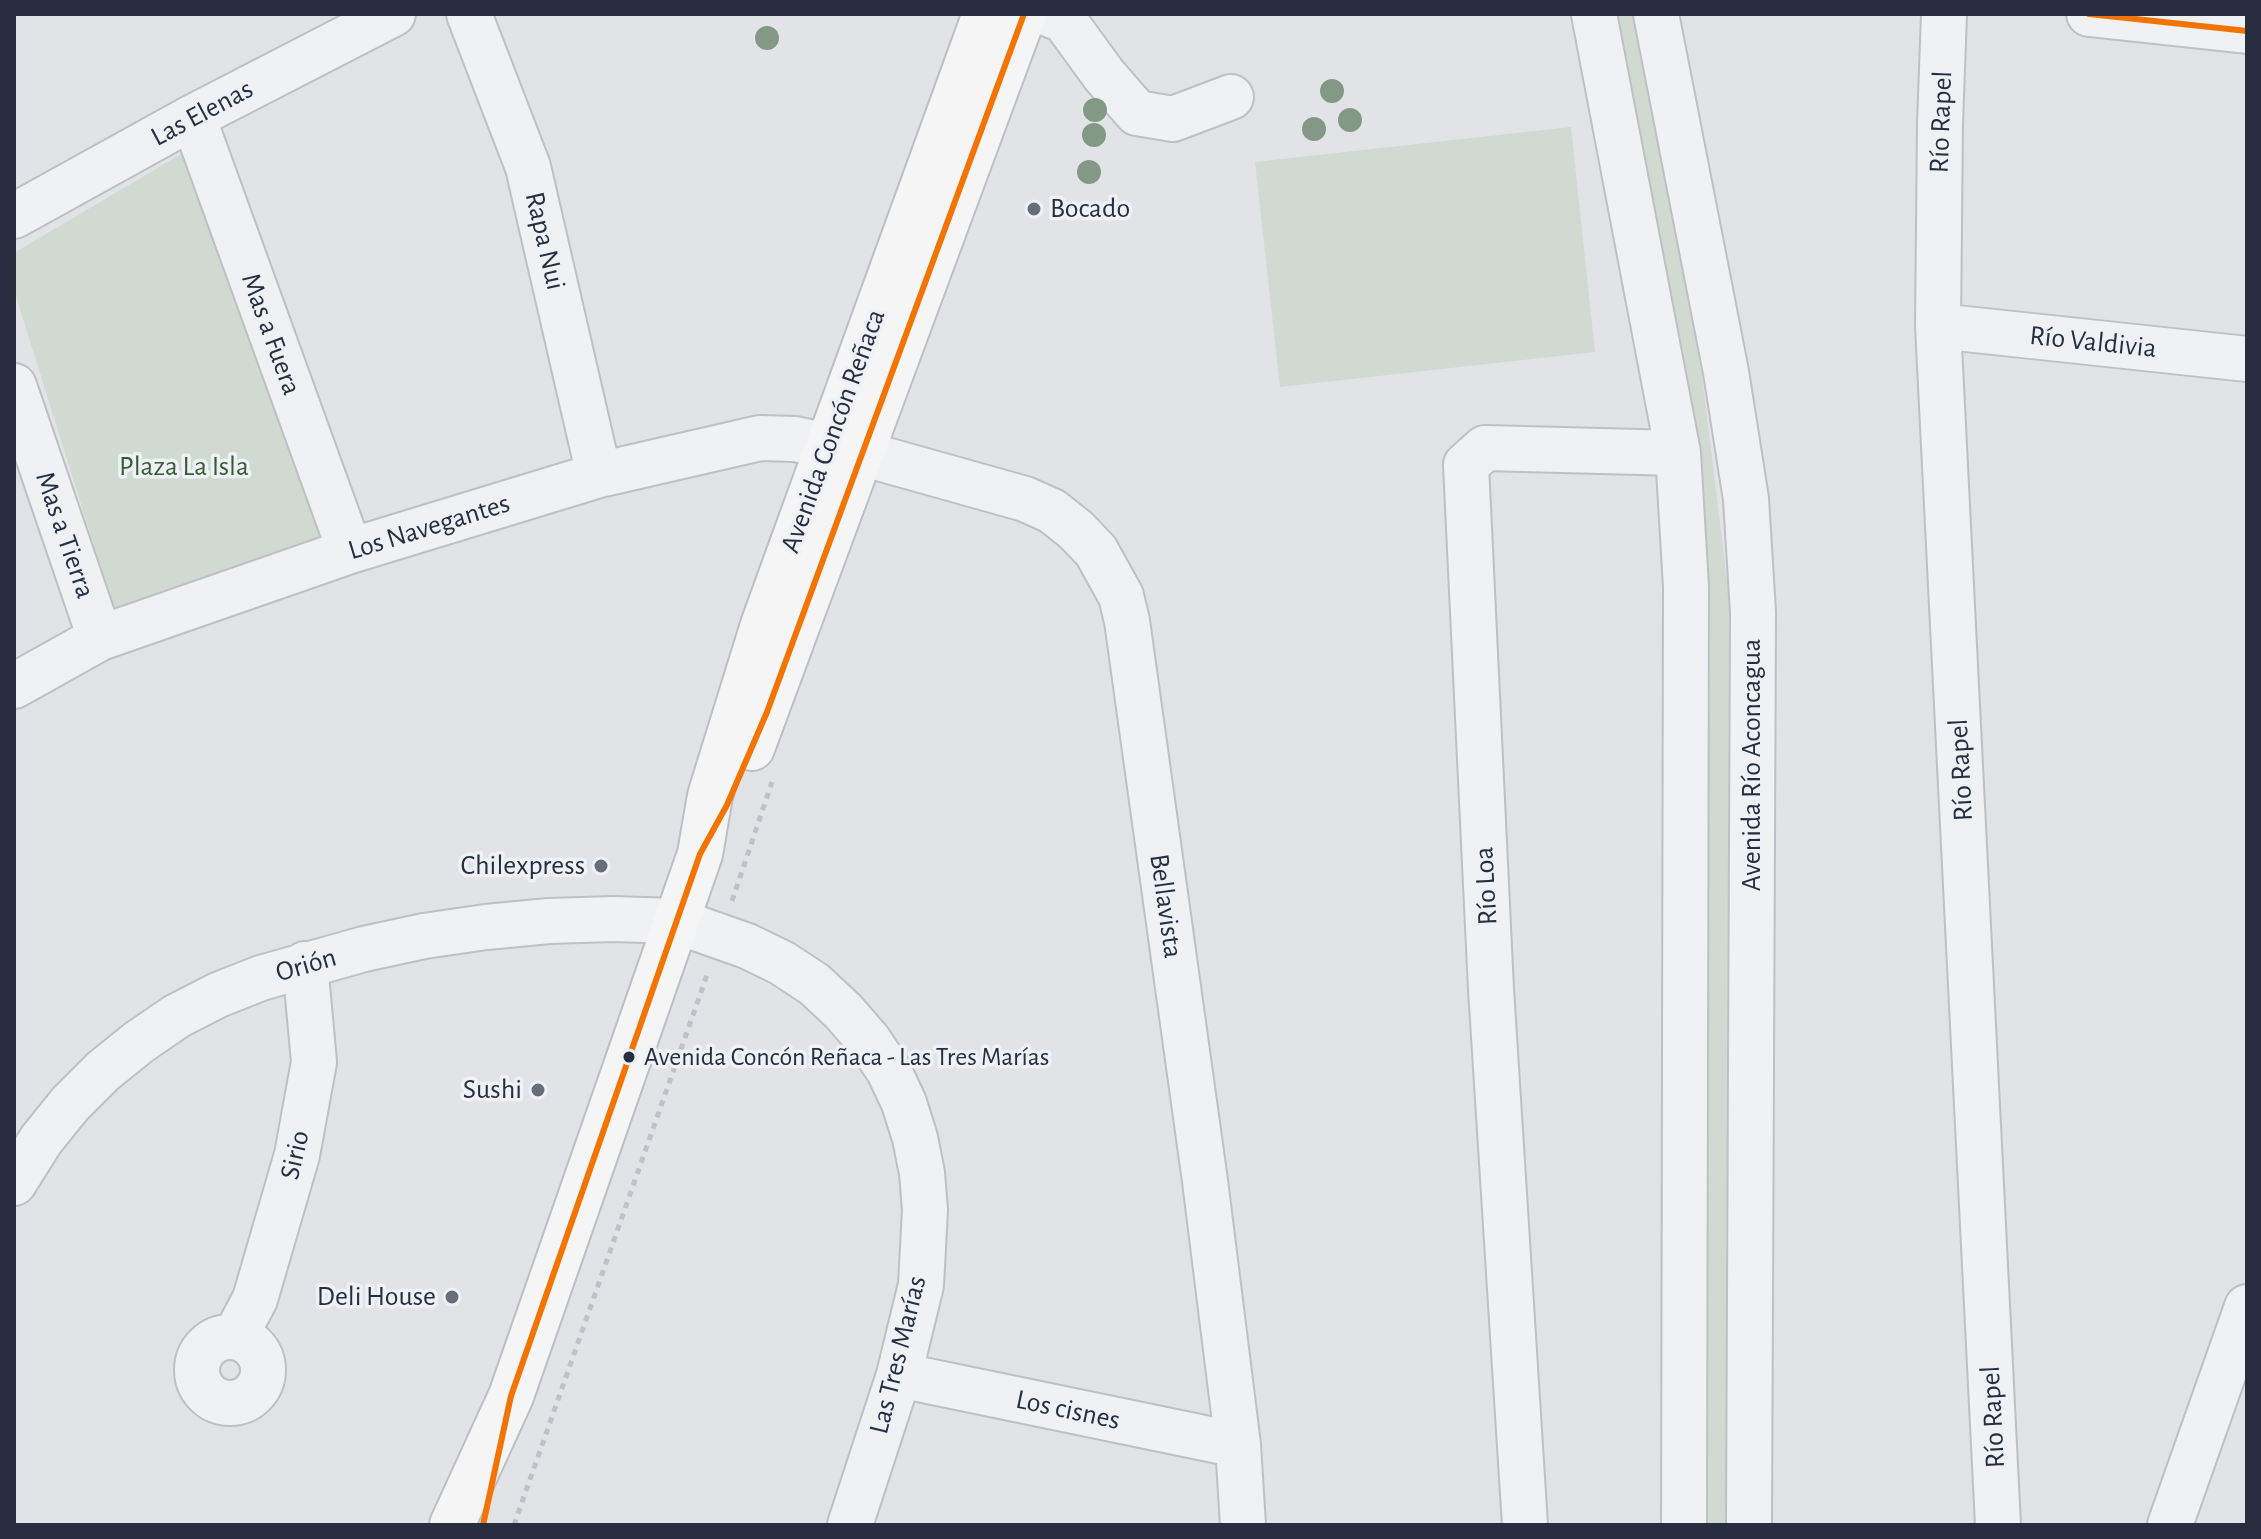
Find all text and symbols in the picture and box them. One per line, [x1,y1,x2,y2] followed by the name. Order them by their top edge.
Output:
[1922,70,1960,174] street label: Río Rapel
[145,72,259,154] street label: Las Elenas
[517,189,573,293] street label: Rapa Nui
[1050,192,1130,226] place label: Bocado
[1025,200,1043,218] marker: Bocado
[233,269,309,399] street label: Mas a Fuera
[773,305,893,557] street label: Avenida Concón Reñaca
[2028,319,2158,365] street label: Río Valdivia
[119,450,249,484] park label: Plaza La Isla
[28,467,102,603] street label: Mas a Tierra
[344,486,514,568] street label: Los Navegantes
[1735,639,1769,891] street label: Avenida Río Aconcagua
[1942,718,1980,822] street label: Río Rapel
[1467,846,1505,926] street label: Río Loa
[460,849,585,883] place label: Chilexpress
[1142,852,1190,960] street label: Bellavista
[592,857,610,875] marker: Chilexpress
[272,940,340,990] street label: Orión
[644,1041,1049,1073] place label: Avenida Concón Reñaca - Las Tres Marías
[621,1049,637,1065] marker: Avenida Concón Reñaca - Las Tres Marías
[463,1073,522,1107] place label: Sushi
[529,1081,547,1099] marker: Sushi
[273,1127,317,1183] street label: Sirio
[862,1272,934,1438] street label: Las Tres Marías
[317,1280,436,1314] place label: Deli House
[443,1288,461,1306] marker: Deli House
[1974,1365,2012,1469] street label: Río Rapel
[1013,1383,1123,1437] street label: Los cisnes

